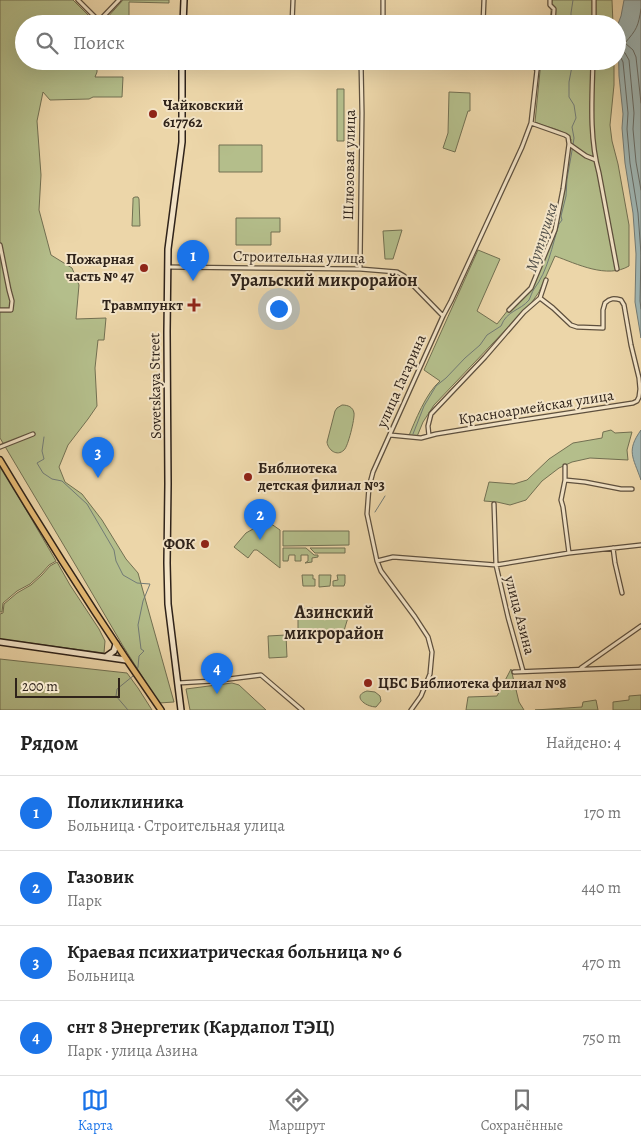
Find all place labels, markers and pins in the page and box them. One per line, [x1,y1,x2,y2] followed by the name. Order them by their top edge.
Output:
[163,95,244,132] place label: Чайковский 617762
[147,108,159,120] marker: Чайковский 617762
[177,240,209,281] pin: 1
[66,249,135,286] place label: Пожарная часть № 47
[138,262,150,274] marker: Пожарная часть № 47
[102,295,183,315] place label: Травмпункт
[187,298,201,312] marker: Травмпункт
[82,437,114,478] pin: 3
[257,458,385,495] place label: Библиотека детская филиал №3
[242,471,254,483] marker: Библиотека детская филиал №3
[244,499,276,540] pin: 2
[164,534,195,554] place label: ФОК
[199,538,211,550] marker: ФОК
[201,653,233,694] pin: 4
[378,673,566,693] place label: ЦБС Библиотека филиал №8
[362,677,374,689] marker: ЦБС Библиотека филиал №8

